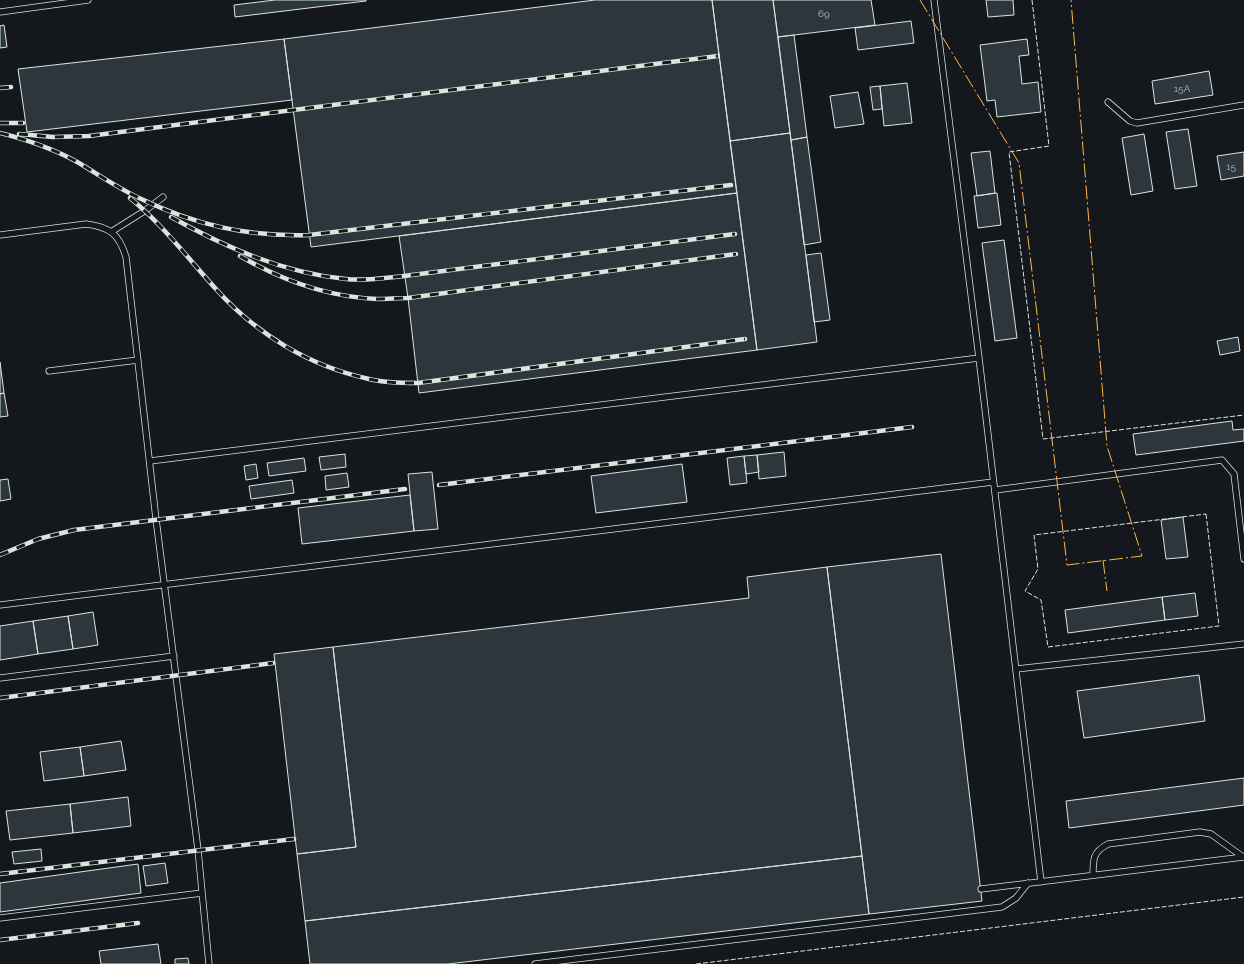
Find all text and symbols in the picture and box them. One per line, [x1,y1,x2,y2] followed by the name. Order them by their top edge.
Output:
[818,8,830,19] house number: 69
[1174,83,1190,94] house number: 15A
[1226,161,1236,172] house number: 15

